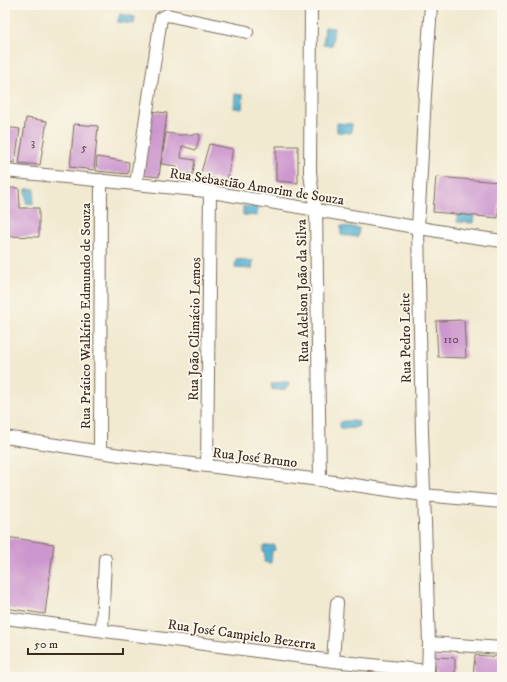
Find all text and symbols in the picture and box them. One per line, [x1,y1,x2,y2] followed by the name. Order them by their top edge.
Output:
[31,135,35,150] house number: 3
[81,140,87,155] house number: 5
[168,164,345,210] street label: Rua Sebastião Amorim de Souza
[77,203,95,429] street label: Rua Prático Walkírio Edmundo de Souza
[293,219,313,363] street label: Rua Adelson João da Silva
[185,257,205,401] street label: Rua João Climácio Lemos
[396,292,416,383] street label: Rua Pedro Leite
[443,332,459,347] house number: 110
[211,444,299,472] street label: Rua José Bruno
[166,616,317,654] street label: Rua José Campielo Bezerra
[28,630,123,656] scale bar
[34,637,58,652] text: 50 m

